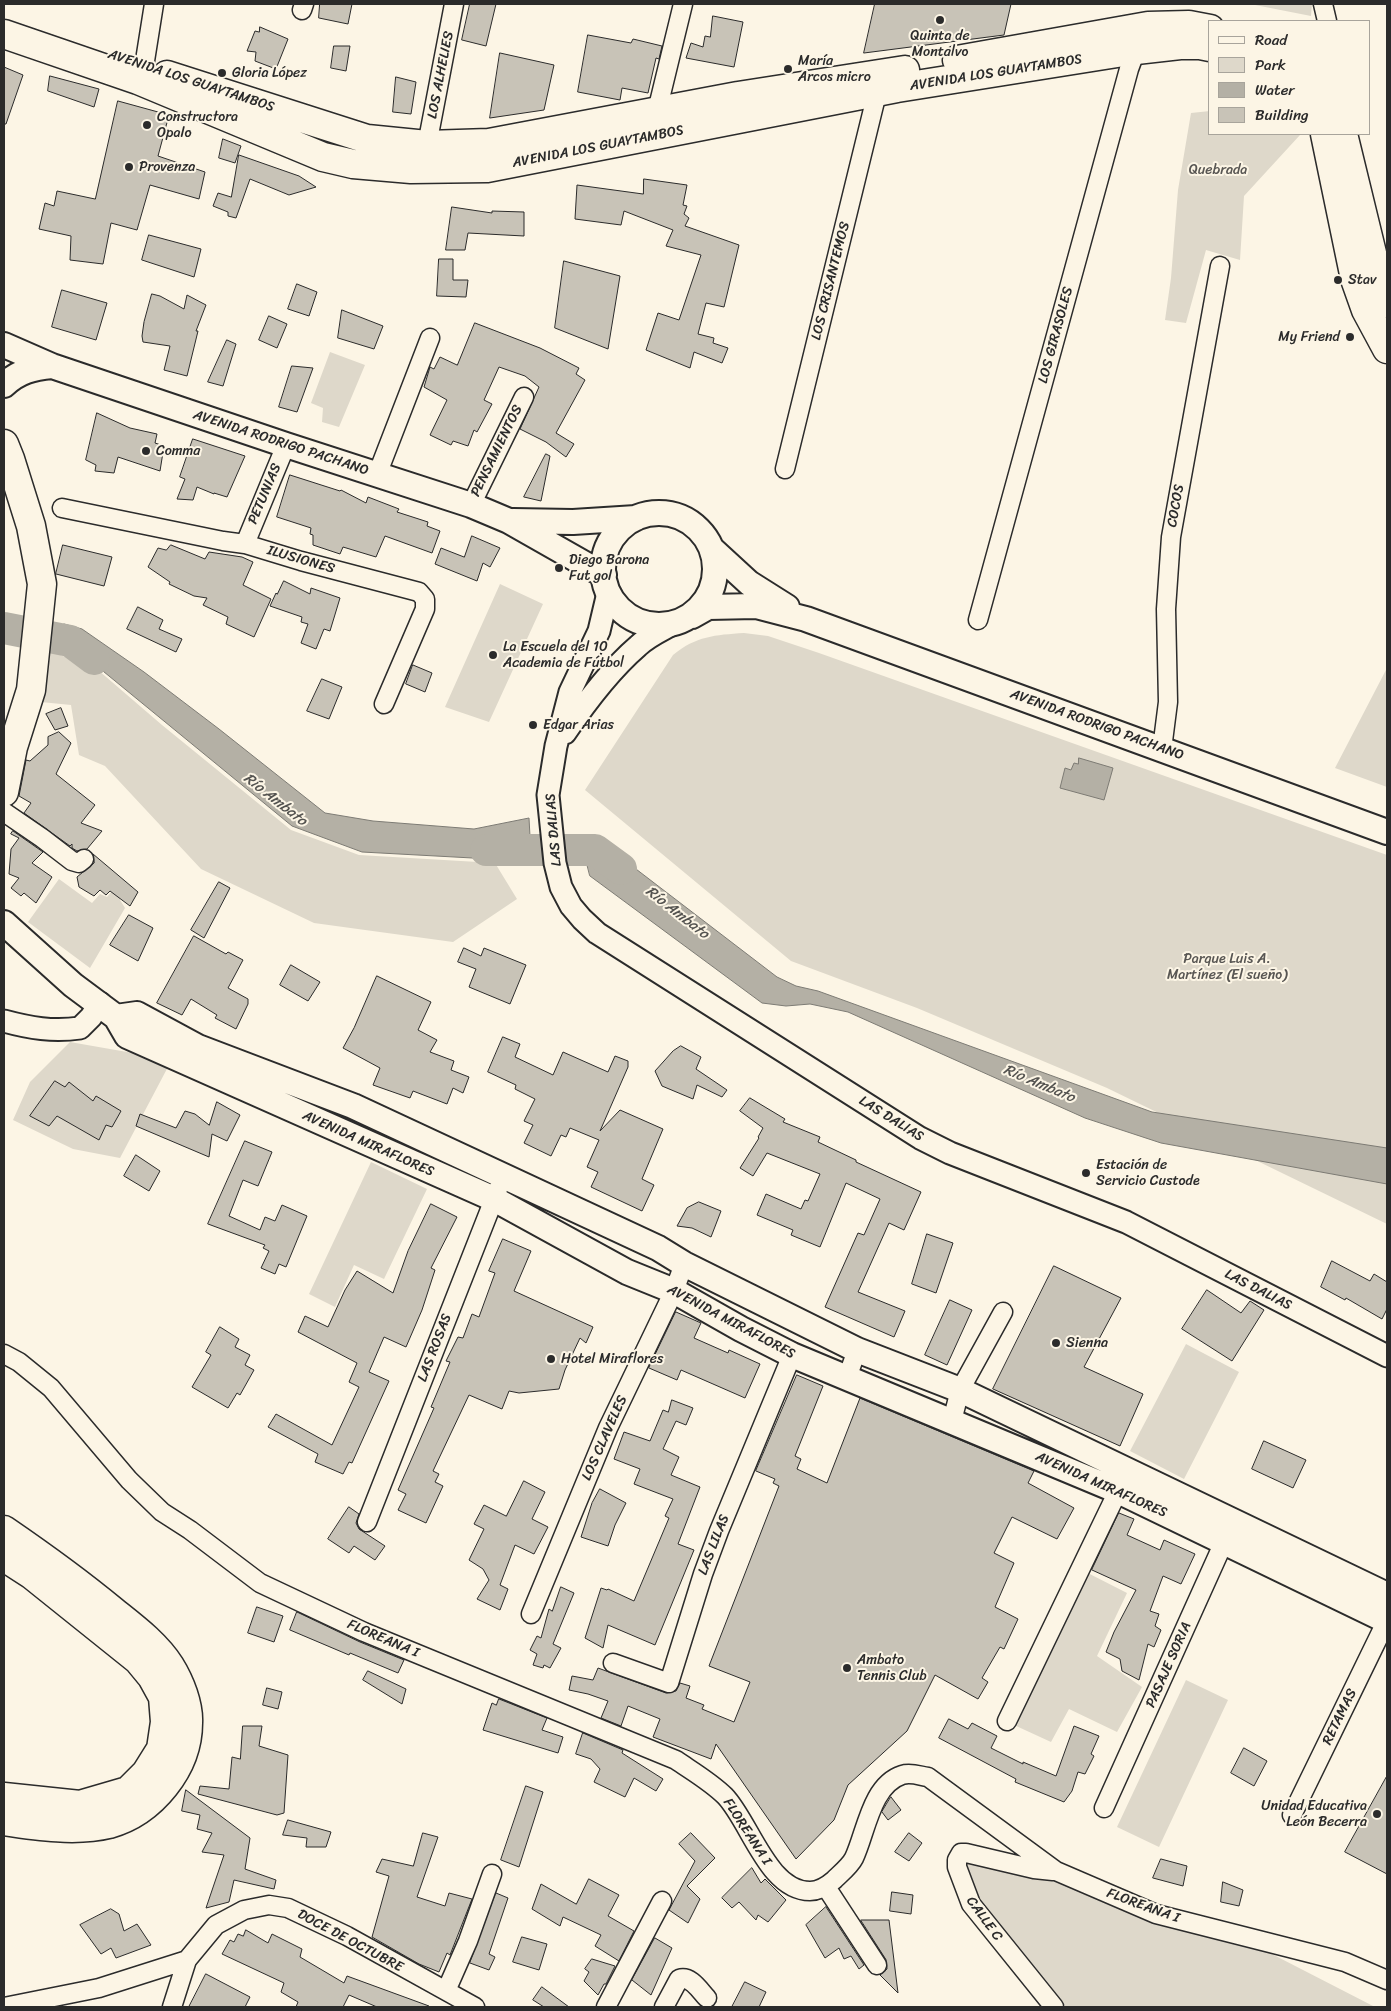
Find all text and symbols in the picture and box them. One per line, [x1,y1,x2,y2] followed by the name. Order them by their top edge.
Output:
[934,14,946,26] marker: Quinta de Montalvo
[1208,20,1371,135] legend
[1255,27,1287,53] text: Road
[910,28,970,60] place label: Quinta de Montalvo
[424,30,458,120] street label: LOS ALHELIES
[106,46,276,116] street label: AVENIDA LOS GUAYTAMBOS
[909,51,1083,95] street label: AVENIDA LOS GUAYTAMBOS
[1255,52,1286,78] text: Park
[798,53,871,85] place label: María Arcos micro
[782,63,794,75] marker: María Arcos micro
[232,65,307,81] place label: Gloria López
[216,67,228,79] marker: Gloria López
[1255,77,1295,103] text: Water
[1255,102,1309,128] text: Building
[157,109,238,142] place label: Constructora Opalo
[141,119,153,131] marker: Constructora Opalo
[511,122,685,172] street label: AVENIDA LOS GUAYTAMBOS
[139,159,195,175] place label: Provenza
[123,161,135,173] marker: Provenza
[1189,162,1247,178] park label: Quebrada
[808,220,854,342] street label: LOS CRISANTEMOS
[1348,272,1376,288] place label: Stav
[1332,274,1344,286] marker: Stav
[1035,285,1077,385] street label: LOS GIRASOLES
[1278,329,1340,345] place label: My Friend
[1344,331,1356,343] marker: My Friend
[468,402,526,500] street label: PENSAMIENTOS
[191,407,371,479] street label: AVENIDA RODRIGO PACHANO
[156,443,200,459] place label: Comma
[140,445,152,457] marker: Comma
[245,461,285,527] street label: PETUNIAS
[1164,483,1188,529] street label: COCOS
[265,542,337,578] street label: ILUSIONES
[569,552,649,584] place label: Diego Barona Fut gol
[553,562,565,574] marker: Diego Barona Fut gol
[503,639,624,672] place label: La Escuela del 10 Academia de Fútbol
[487,649,499,661] marker: La Escuela del 10 Academia de Fútbol
[1008,686,1186,764] street label: AVENIDA RODRIGO PACHANO
[543,717,614,733] place label: Edgar Arias
[527,719,539,731] marker: Edgar Arias
[240,770,310,830] water label: Río Ambato
[542,793,566,867] street label: LAS DALIAS
[642,883,712,943] water label: Río Ambato
[1167,951,1287,984] park label: Parque Luis A. Martínez (El sueño)
[1001,1061,1077,1107] water label: Río Ambato
[856,1093,926,1145] street label: LAS DALIAS
[300,1107,436,1181] street label: AVENIDA MIRAFLORES
[1096,1157,1200,1190] place label: Estación de Servicio Custode
[1080,1167,1092,1179] marker: Estación de Servicio Custode
[1222,1266,1294,1314] street label: LAS DALIAS
[664,1281,798,1363] street label: AVENIDA MIRAFLORES
[414,1312,456,1384] street label: LAS ROSAS
[1066,1335,1108,1351] place label: Sienna
[1050,1337,1062,1349] marker: Sienna
[561,1351,663,1367] place label: Hotel Miraflores
[545,1353,557,1365] marker: Hotel Miraflores
[579,1393,631,1483] street label: LOS CLAVELES
[1033,1448,1169,1522] street label: AVENIDA MIRAFLORES
[695,1513,733,1577] street label: LAS LILAS
[345,1616,421,1662] street label: FLOREANA I
[1143,1620,1195,1710] street label: PASAJE SORIA
[857,1652,927,1684] place label: Ambato Tennis Club
[841,1662,853,1674] marker: Ambato Tennis Club
[1319,1686,1361,1748] street label: RETAMAS
[719,1795,775,1869] street label: FLOREANA I
[1261,1798,1367,1830] place label: Unidad Educativa León Becerra
[1371,1808,1383,1820] marker: Unidad Educativa León Becerra
[1104,1885,1182,1927] street label: FLOREANA I
[962,1893,1006,1945] street label: CALLE C
[294,1906,406,1976] street label: DOCE DE OCTUBRE

